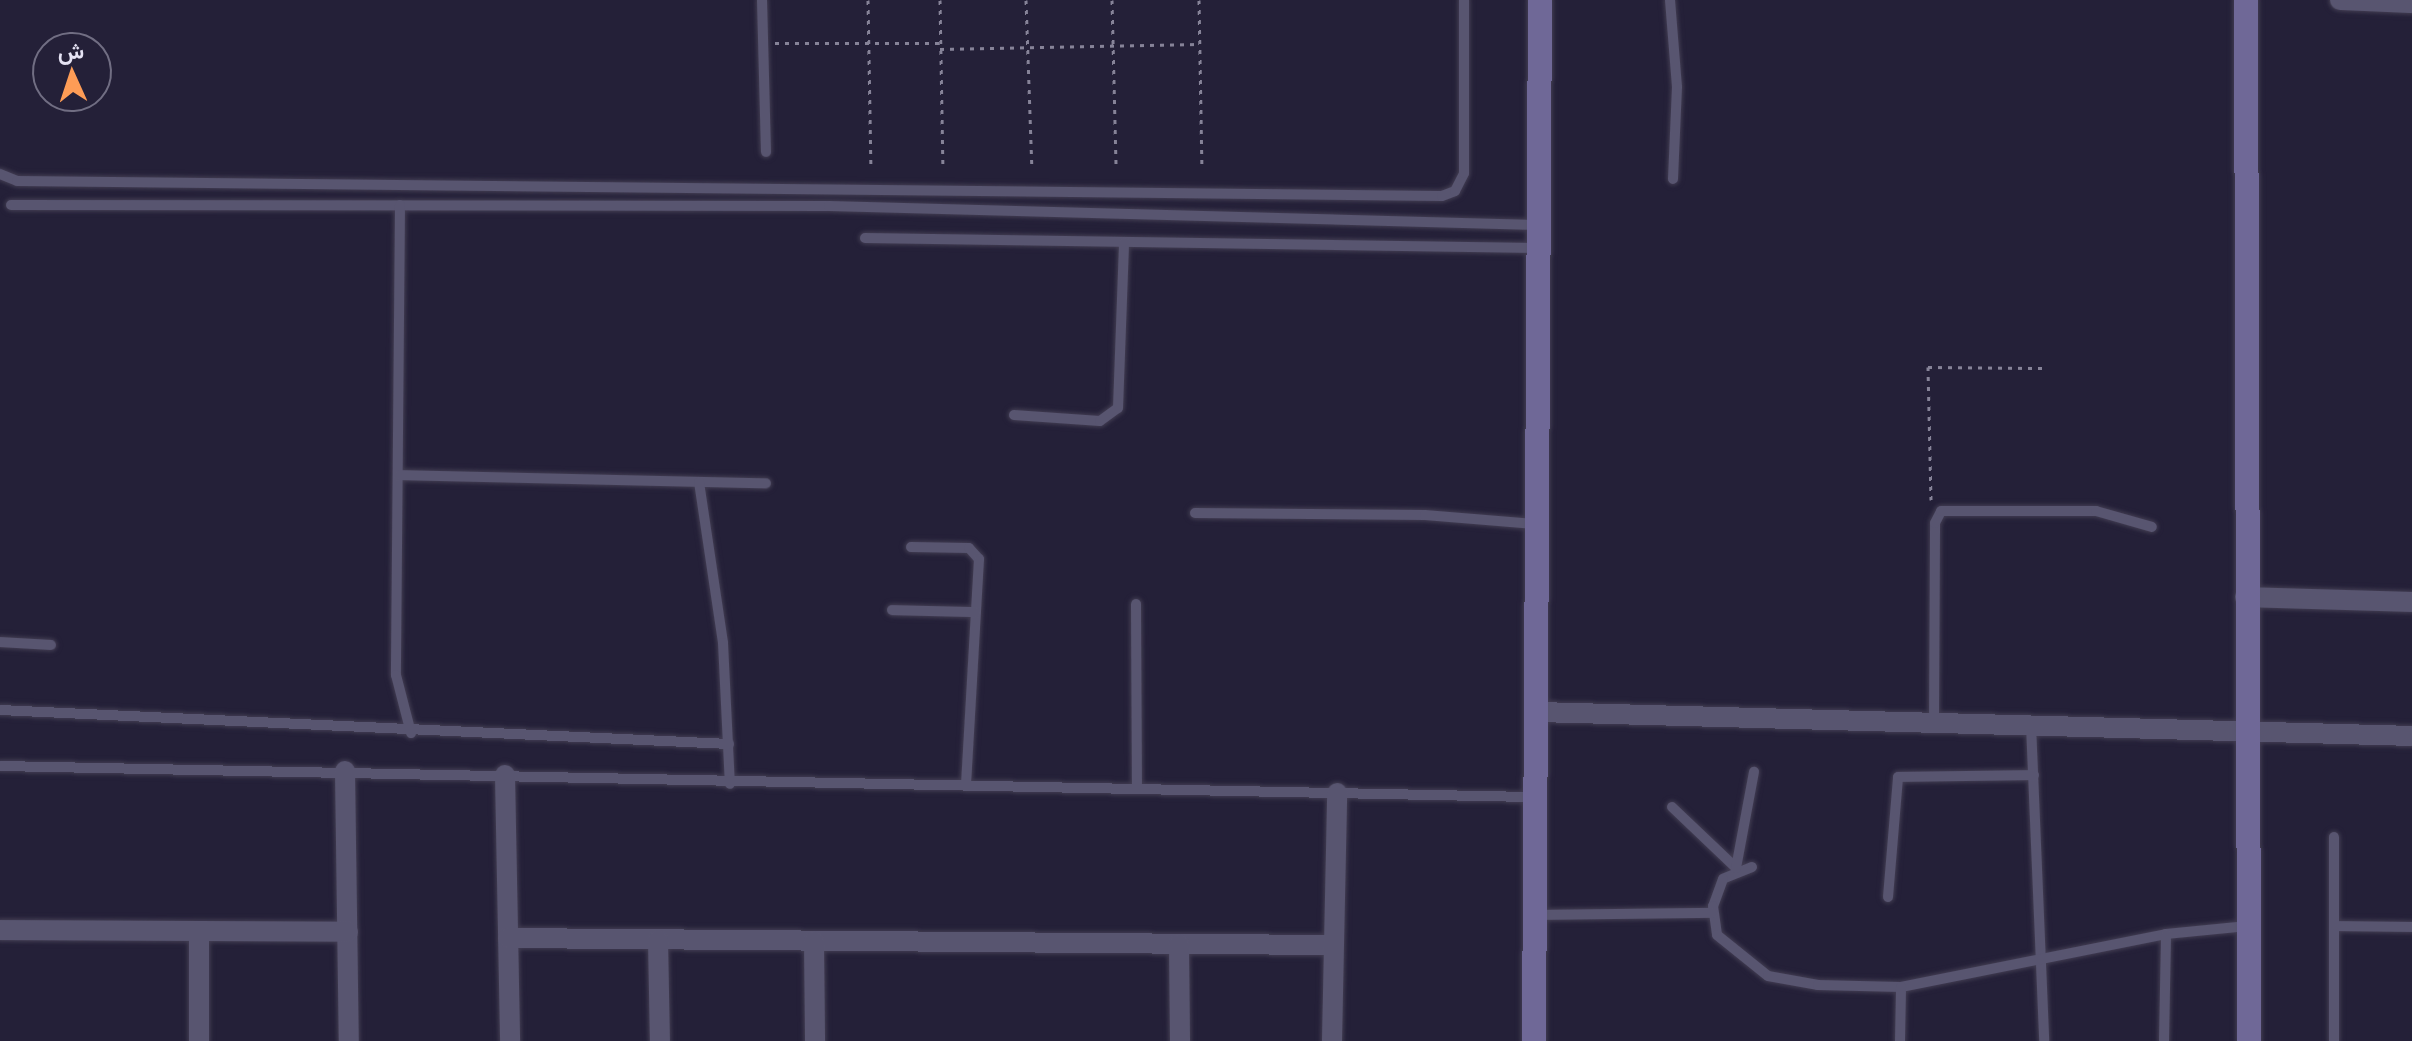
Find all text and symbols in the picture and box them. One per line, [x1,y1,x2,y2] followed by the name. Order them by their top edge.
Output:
[32,32,112,112] north arrow
[57,34,85,66] text: ش

